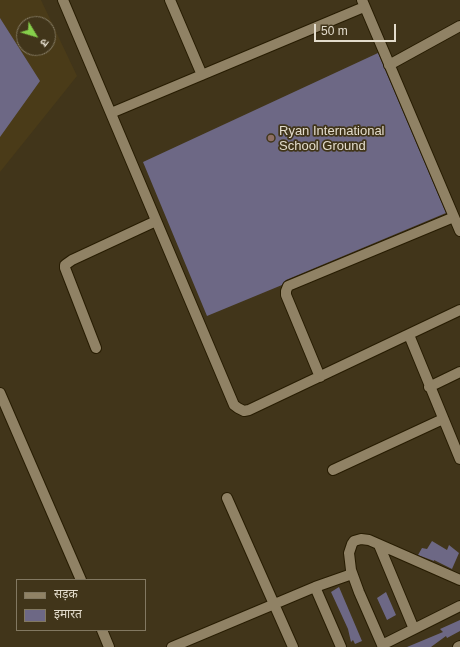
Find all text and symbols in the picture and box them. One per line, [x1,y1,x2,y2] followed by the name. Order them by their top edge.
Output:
[16,16,56,56] north arrow
[316,16,398,42] scale bar
[321,24,348,38] text: 50 m
[38,37,51,49] text: उ
[279,123,385,154] place label: Ryan International School Ground
[266,133,276,143] marker: Ryan International School Ground
[16,579,146,631] legend
[54,587,78,601] text: सड़क
[54,607,82,621] text: इमारत

